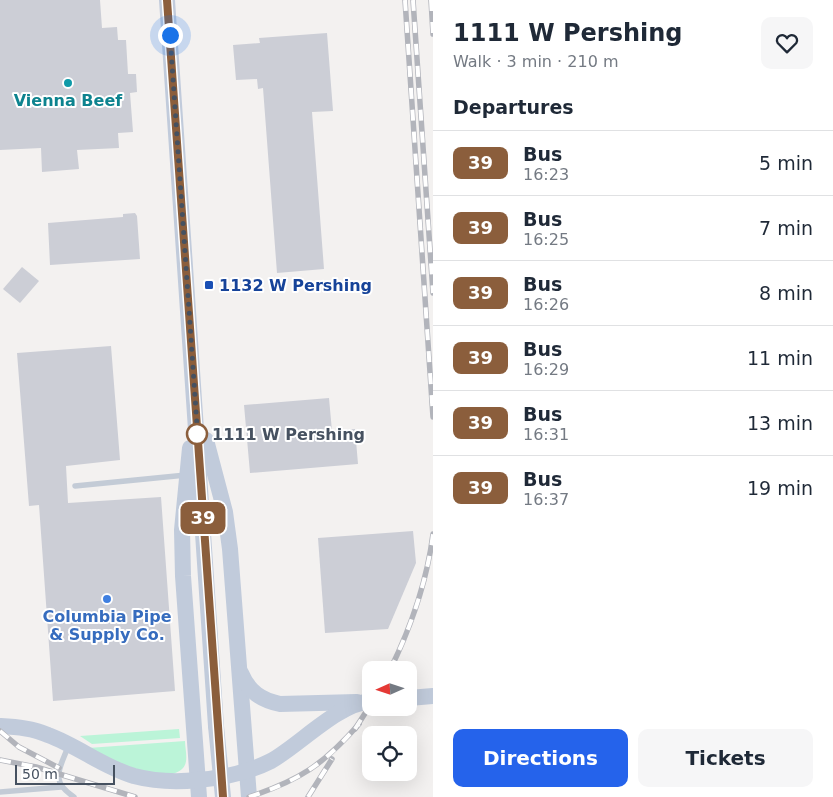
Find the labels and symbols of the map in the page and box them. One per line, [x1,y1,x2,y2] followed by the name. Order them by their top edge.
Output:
[158,23,183,48] your location
[62,77,74,89] marker: Vienna Beef
[14,91,123,110] place label: Vienna Beef
[219,276,372,295] place label: 1132 W Pershing
[203,279,215,291] marker: 1132 W Pershing
[186,423,208,445] marker: 1111 W Pershing
[212,425,365,444] place label: 1111 W Pershing
[180,502,226,534] line badge: 39
[101,593,113,605] marker: Columbia Pipe & Supply Co.
[42,607,172,644] place label: Columbia Pipe & Supply Co.
[362,661,418,716] north arrow
[15,762,115,785] scale bar

